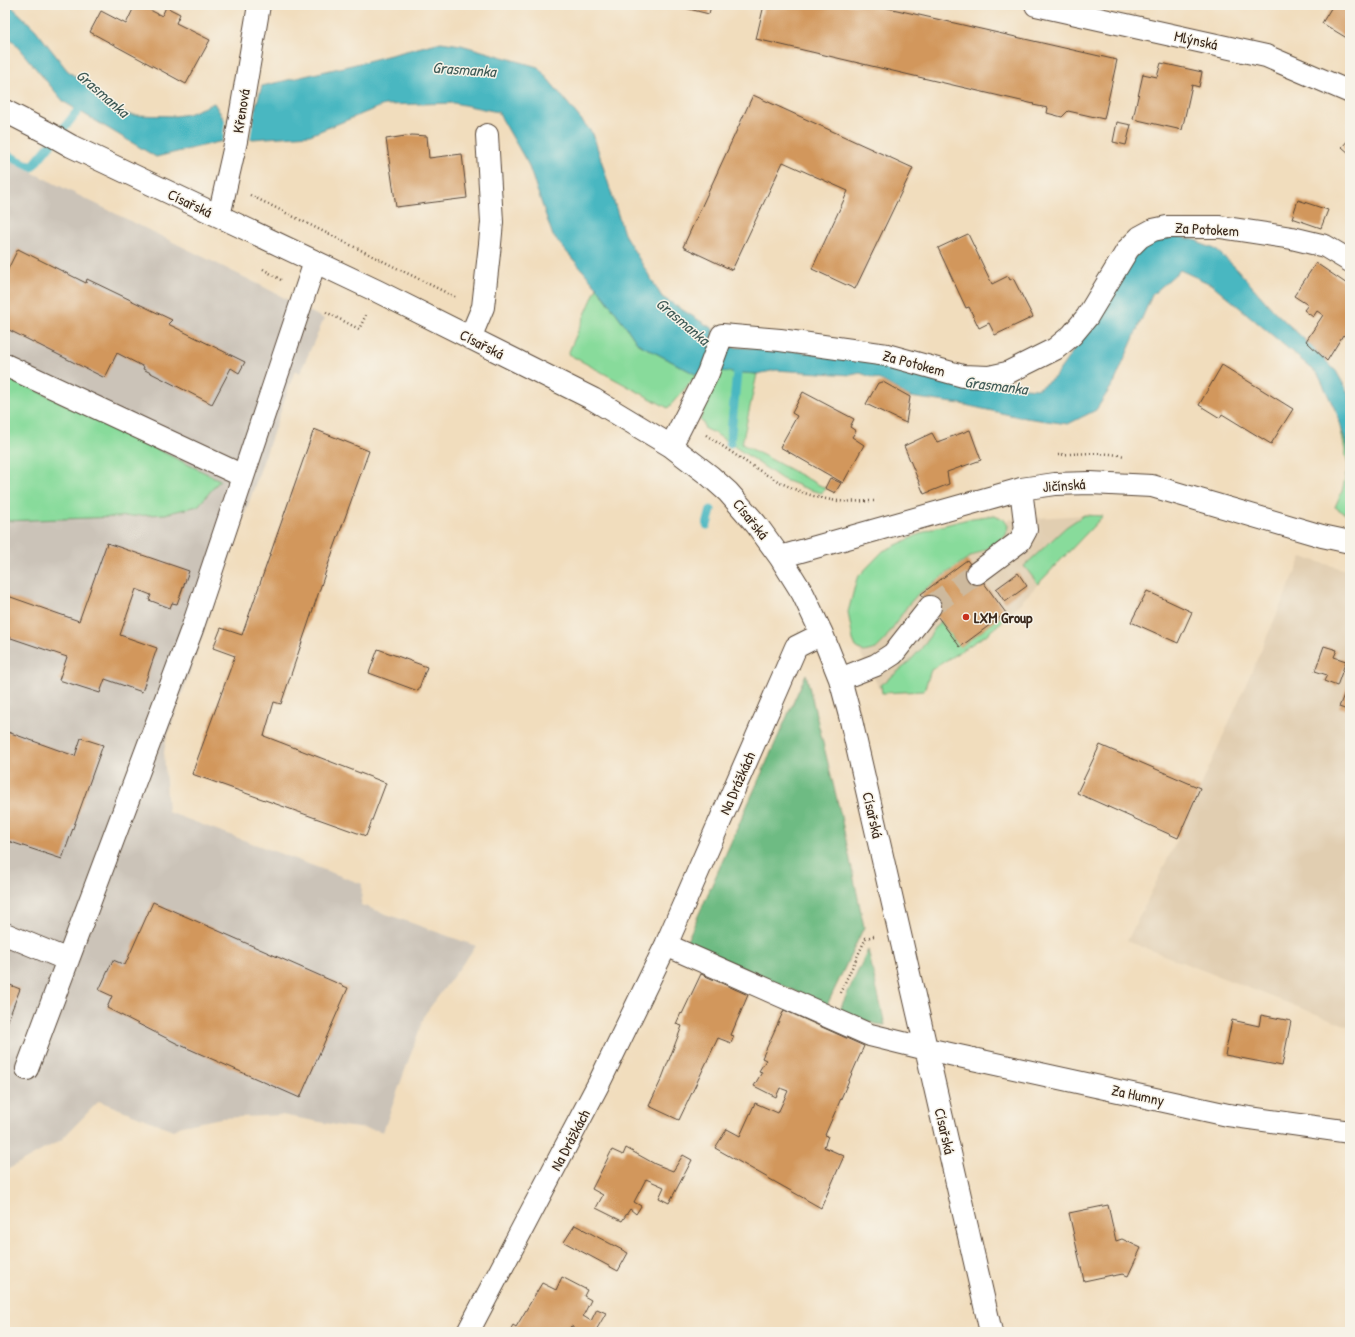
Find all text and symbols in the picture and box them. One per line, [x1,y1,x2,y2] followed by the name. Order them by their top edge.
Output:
[1172,25,1220,55] street label: Mlýnská
[432,56,498,82] water label: Grasmanka
[72,64,136,123] water label: Grasmanka
[227,87,255,135] street label: Křenová
[164,184,216,222] street label: Císařská
[1175,217,1239,241] street label: Za Potokem
[652,292,716,351] water label: Grasmanka
[456,324,508,364] street label: Císařská
[880,345,948,381] street label: Za Potokem
[963,370,1031,400] water label: Grasmanka
[1042,473,1086,497] street label: Jičínská
[728,494,774,544] street label: Císařská
[974,607,1033,629] place label: LXM Group
[961,612,971,622] marker: LXM Group
[714,748,760,818] street label: Na Drážkách
[857,790,889,840] street label: Císařská
[1110,1079,1166,1111] street label: Za Humny
[545,1106,595,1174] street label: Na Drážkách
[929,1106,961,1156] street label: Císařská

